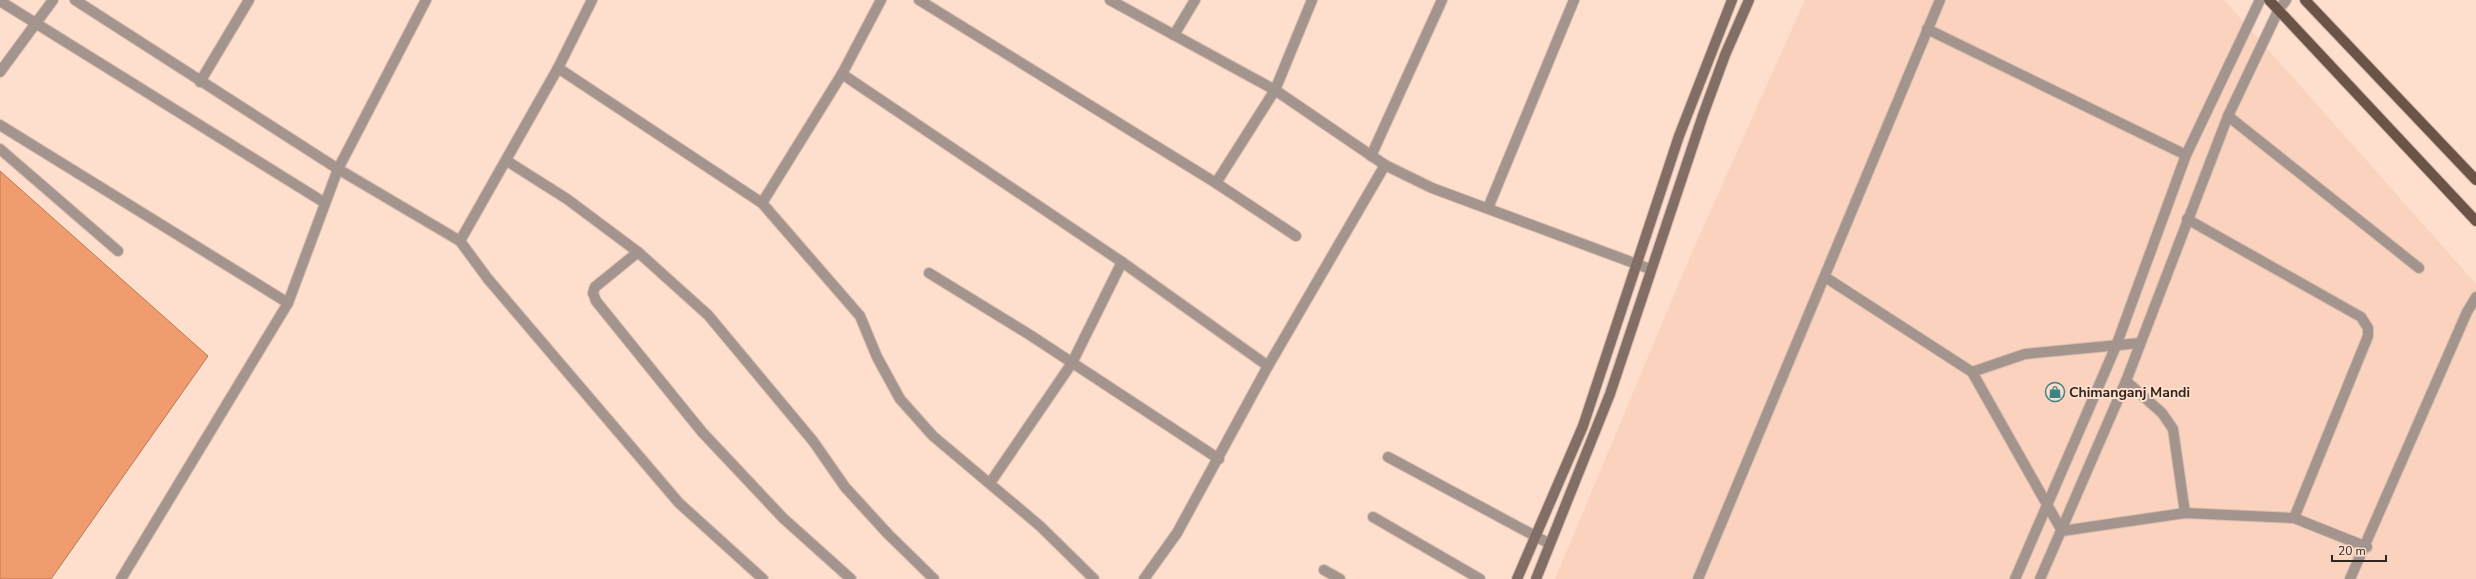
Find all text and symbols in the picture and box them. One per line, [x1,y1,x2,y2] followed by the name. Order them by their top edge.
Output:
[2044,381,2066,403] shop icon: Chimanganj Mandi
[2069,383,2190,402] place label: Chimanganj Mandi
[2332,537,2386,563] scale bar
[2338,543,2366,559] text: 20 m

